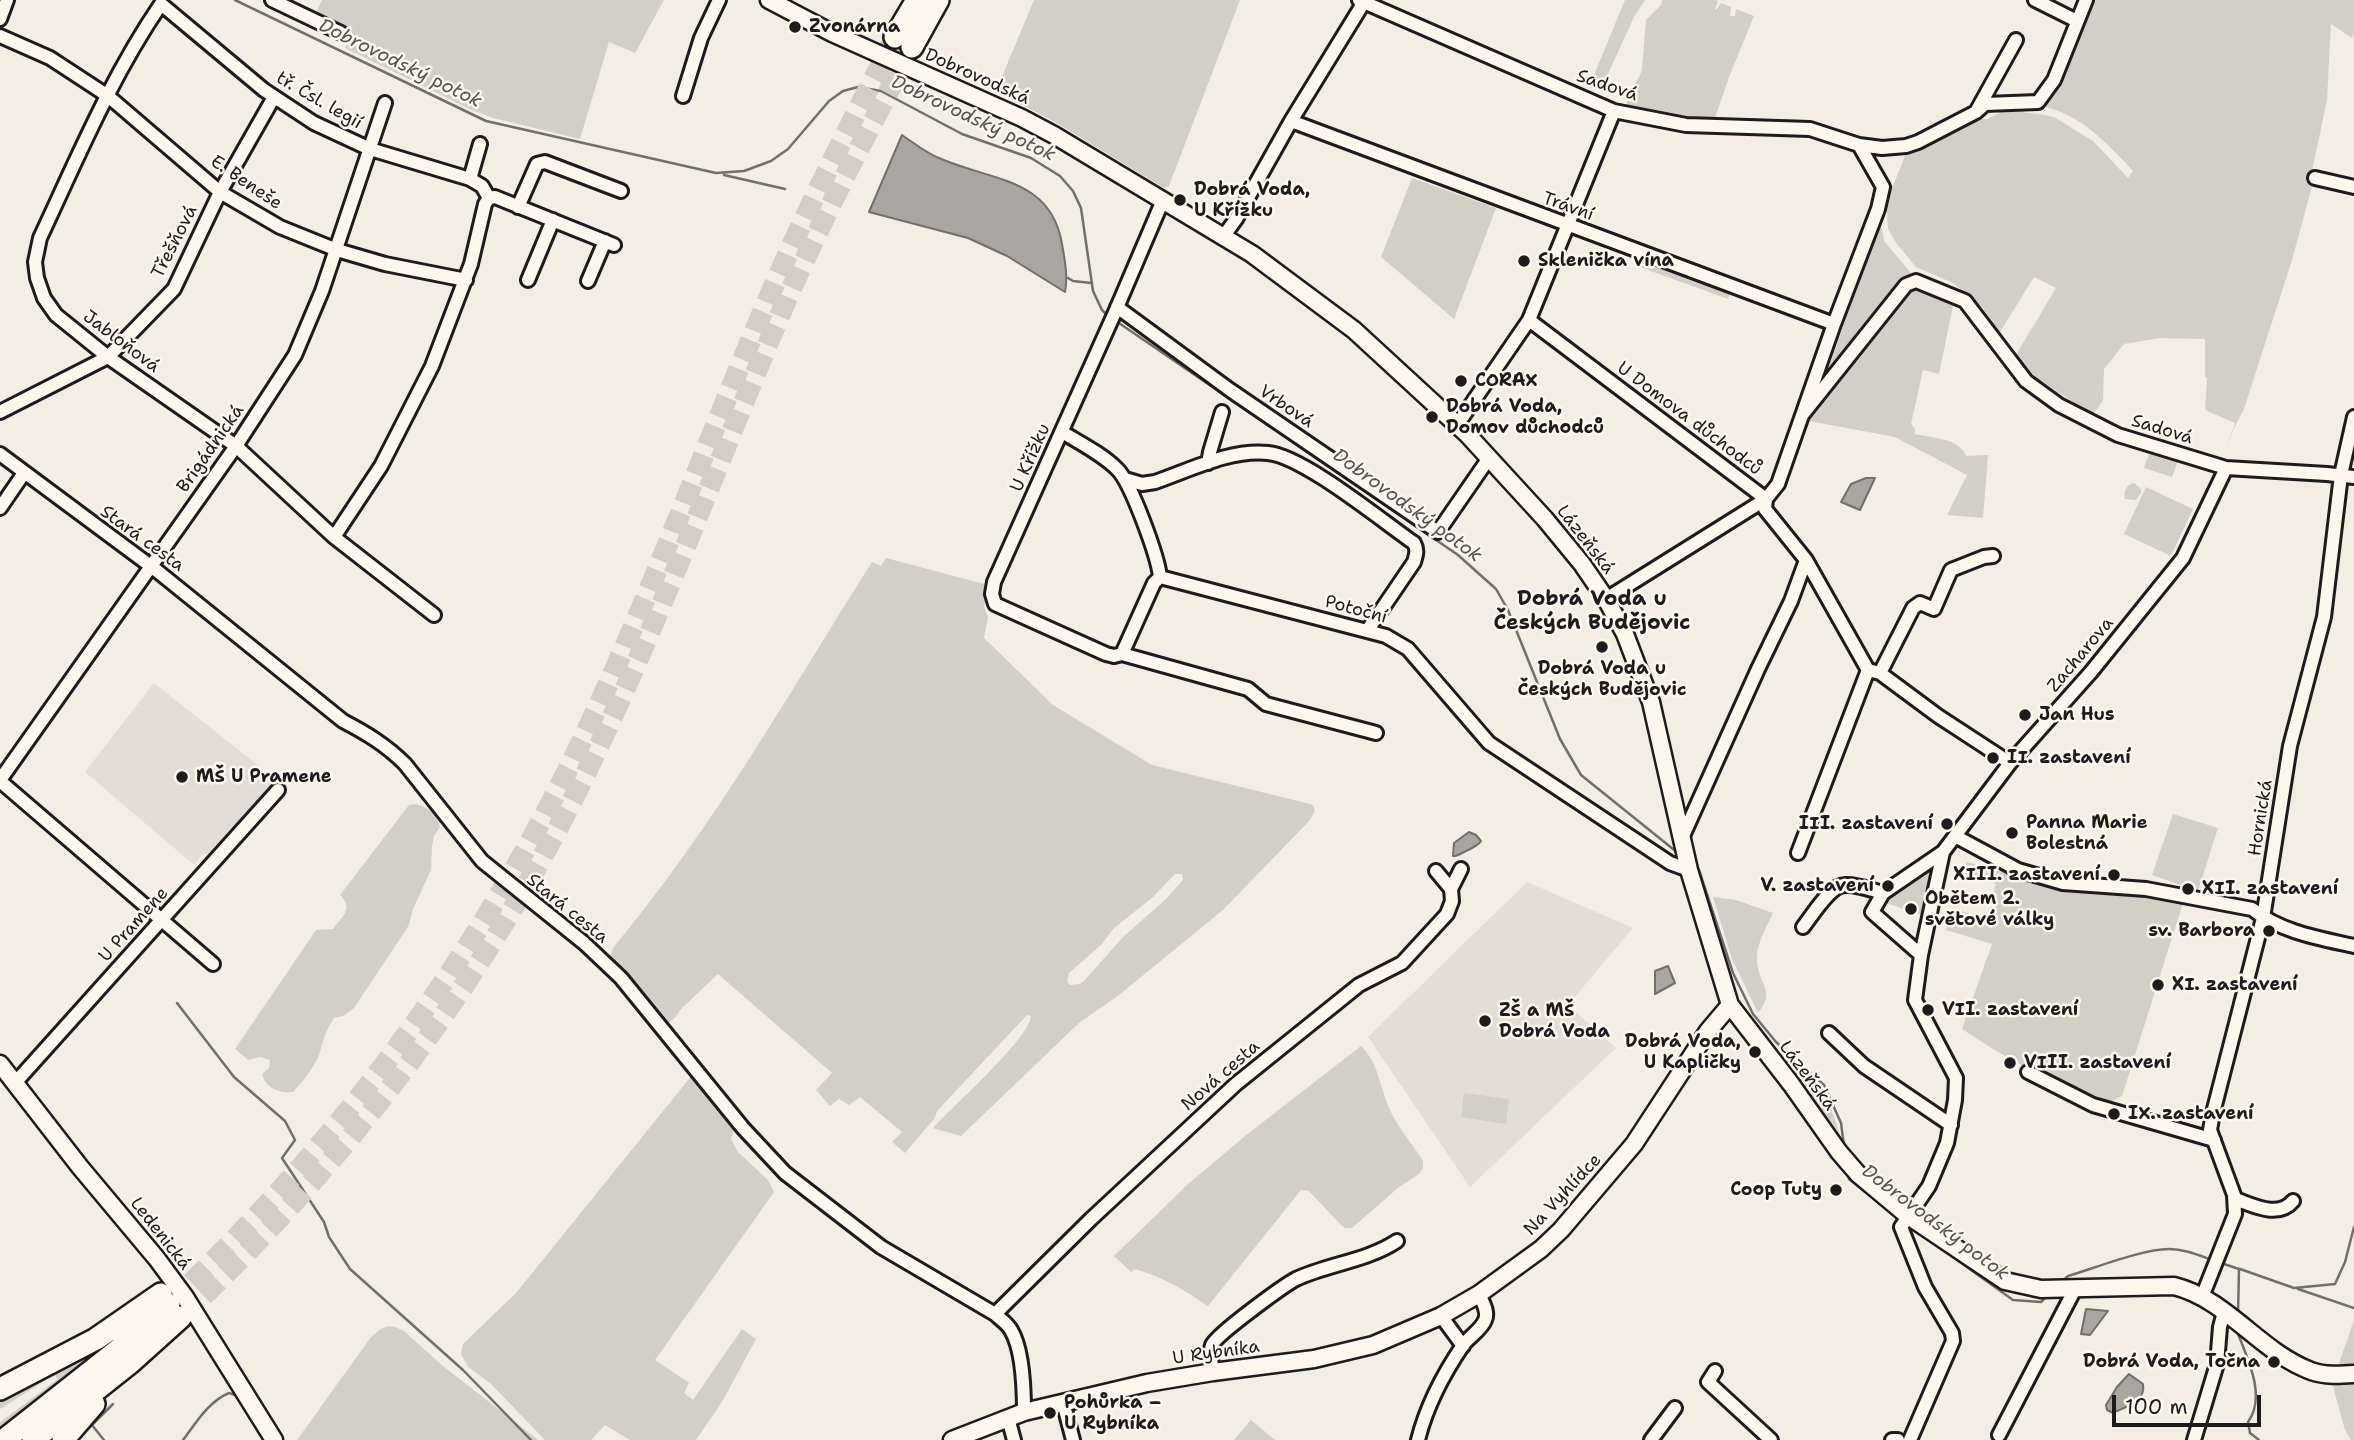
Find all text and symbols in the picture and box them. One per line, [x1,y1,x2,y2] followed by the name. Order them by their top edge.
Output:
[315,15,485,113] water label: Dobrovodský potok
[809,16,900,38] place label: Zvonárna
[787,19,803,35] marker: Zvonárna
[921,44,1033,110] street label: Dobrovodská
[1574,66,1640,106] street label: Sadová
[272,68,366,134] street label: tř. Čsl. legií
[887,71,1059,167] water label: Dobrovodský potok
[206,151,286,215] street label: E. Beneše
[1194,179,1310,222] place label: Dobrá Voda, U Křížku
[1539,188,1597,226] street label: Trávní
[1172,192,1188,208] marker: Dobrá Voda, U Křížku
[148,202,202,282] street label: Třešňová
[1538,250,1674,272] place label: Sklenička vína
[1516,253,1532,269] marker: Sklenička vína
[78,306,164,378] street label: Jabloňová
[1612,358,1766,480] street label: U Domova důchodců
[1475,370,1537,392] place label: CORAX
[1453,373,1469,389] marker: CORAX
[1255,381,1317,433] street label: Vrbová
[1446,396,1604,438] place label: Dobrá Voda, Domov důchodců
[173,401,249,497] street label: Brigádnická
[1424,409,1440,425] marker: Dobrá Voda, Domov důchodců
[2129,410,2195,450] street label: Sadová
[1006,420,1056,496] street label: U Křížku
[1328,444,1486,568] water label: Dobrovodský potok
[96,501,188,577] street label: Stará cesta
[1551,501,1619,579] street label: Lázeňská
[1493,587,1691,637] district label: Dobrá Voda u Českých Budějovic
[1323,591,1389,629] street label: Potoční
[2043,613,2119,697] street label: Zacharova
[1594,639,1610,655] marker: Dobrá Voda u Českých Budějovic
[1518,658,1686,700] place label: Dobrá Voda u Českých Budějovic
[2039,704,2114,726] place label: Jan Hus
[2017,707,2033,723] marker: Jan Hus
[2007,747,2131,769] place label: II. zastavení
[1985,750,2001,766] marker: II. zastavení
[196,766,332,788] place label: MŠ U Pramene
[174,769,190,785] marker: MŠ U Pramene
[2244,778,2278,858] street label: Hornická
[2026,812,2147,854] place label: Panna Marie Bolestná
[1799,813,1933,835] place label: III. zastavení
[1939,816,1955,832] marker: III. zastavení
[2004,825,2020,841] marker: Panna Marie Bolestná
[1953,864,2100,886] place label: XIII. zastavení
[2106,867,2122,883] marker: XIII. zastavení
[522,870,612,948] street label: Stará cesta
[1760,875,1874,897] place label: V. zastavení
[1880,878,1896,894] marker: V. zastavení
[2202,878,2338,900] place label: XII. zastavení
[2180,881,2196,897] marker: XII. zastavení
[95,883,173,967] street label: U Pramene
[1925,888,2054,930] place label: Obětem 2. světové války
[1903,901,1919,917] marker: Obětem 2. světové války
[2148,920,2255,942] place label: sv. Barbora
[2261,923,2277,939] marker: sv. Barbora
[2172,974,2298,996] place label: XI. zastavení
[2150,977,2166,993] marker: XI. zastavení
[1942,999,2078,1021] place label: VII. zastavení
[1499,1000,1610,1042] place label: ZŠ a MŠ Dobrá Voda
[1920,1002,1936,1018] marker: VII. zastavení
[1477,1013,1493,1029] marker: ZŠ a MŠ Dobrá Voda
[1625,1031,1741,1074] place label: Dobrá Voda, U Kapličky
[1177,1036,1265,1116] street label: Nová cesta
[1774,1037,1840,1115] street label: Lázeňská
[1747,1044,1763,1060] marker: Dobrá Voda, U Kapličky
[2024,1052,2171,1074] place label: VIII. zastavení
[2002,1055,2018,1071] marker: VIII. zastavení
[2128,1103,2253,1125] place label: IX. zastavení
[2106,1106,2122,1122] marker: IX. zastavení
[1520,1150,1606,1240] street label: Na Vyhlídce
[1857,1160,2013,1286] water label: Dobrovodský potok
[1730,1179,1822,1201] place label: Coop Tuty
[1828,1182,1844,1198] marker: Coop Tuty
[125,1193,195,1275] street label: Ledenická
[1171,1336,1261,1370] street label: U Rybníka
[2083,1351,2260,1373] place label: Dobrá Voda, Točna
[2266,1354,2282,1370] marker: Dobrá Voda, Točna
[2116,1380,2265,1424] scale bar
[1064,1392,1161,1434] place label: Pohůrka – U Rybníka
[2125,1393,2188,1421] text: 100 m
[1042,1405,1058,1421] marker: Pohůrka – U Rybníka

